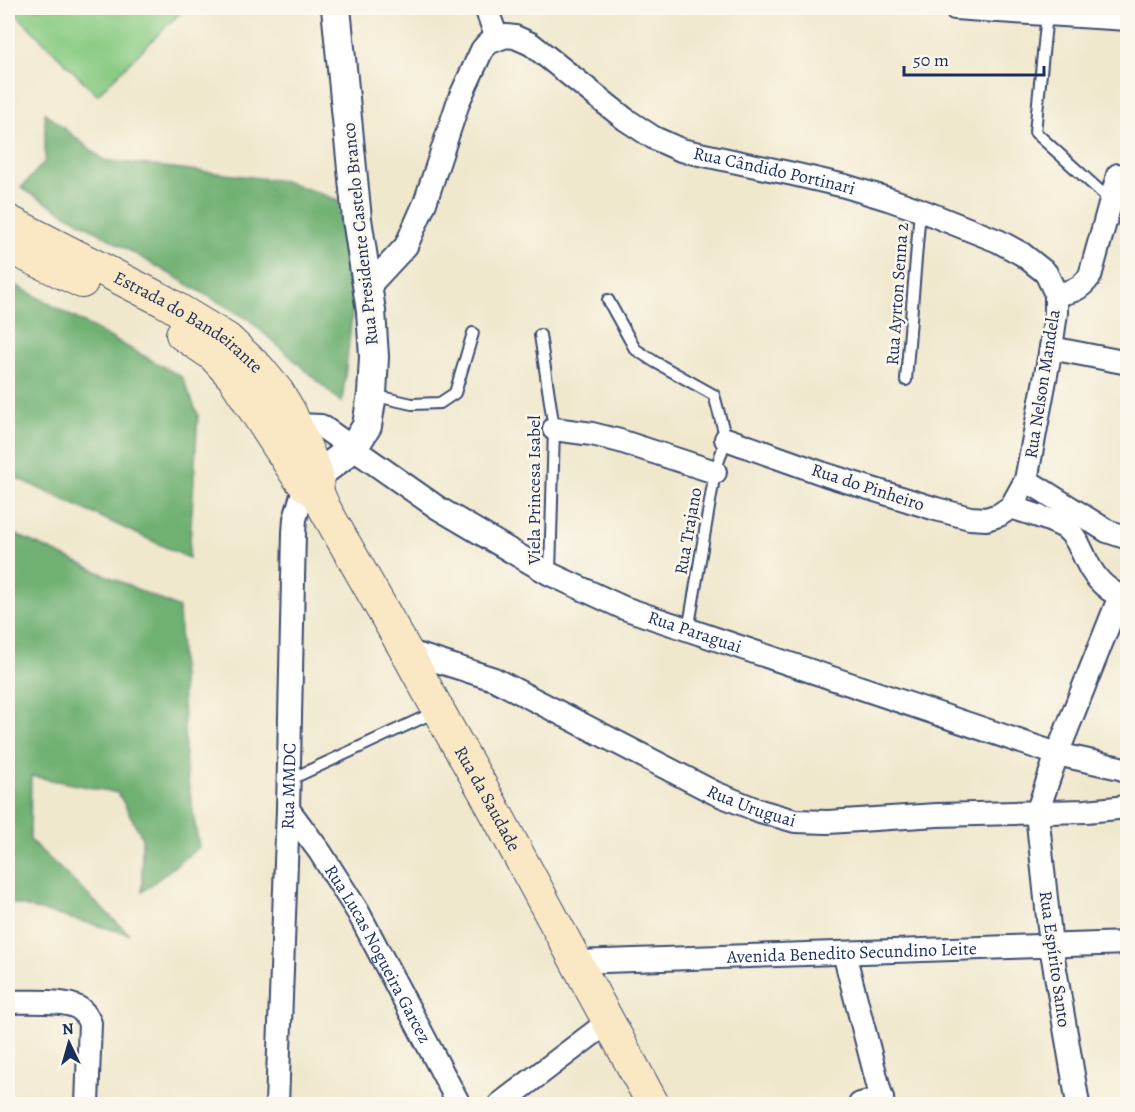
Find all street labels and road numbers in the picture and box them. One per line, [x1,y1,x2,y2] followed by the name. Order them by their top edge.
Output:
[336,121,384,347] street label: Rua Presidente Castelo Branco
[691,141,858,200] street label: Rua Cândido Portinari
[880,221,914,366] street label: Rua Ayrton Senna 2
[109,265,268,378] street label: Estrada do Bandeirante
[1018,307,1066,460] street label: Rua Nelson Mandela
[522,415,546,566] street label: Viela Princesa Isabel
[808,457,928,517] street label: Rua do Pinheiro
[669,485,707,577] street label: Rua Trajano
[645,605,745,659] street label: Rua Paraguai
[449,741,526,855] street label: Rua da Saudade
[275,743,301,830] street label: Rua MMDC
[703,779,799,833] street label: Rua Uruguai
[319,860,437,1047] street label: Rua Lucas Nogueira Garcez
[1034,889,1076,1029] street label: Rua Espírito Santo
[725,936,977,969] street label: Avenida Benedito Secundino Leite

